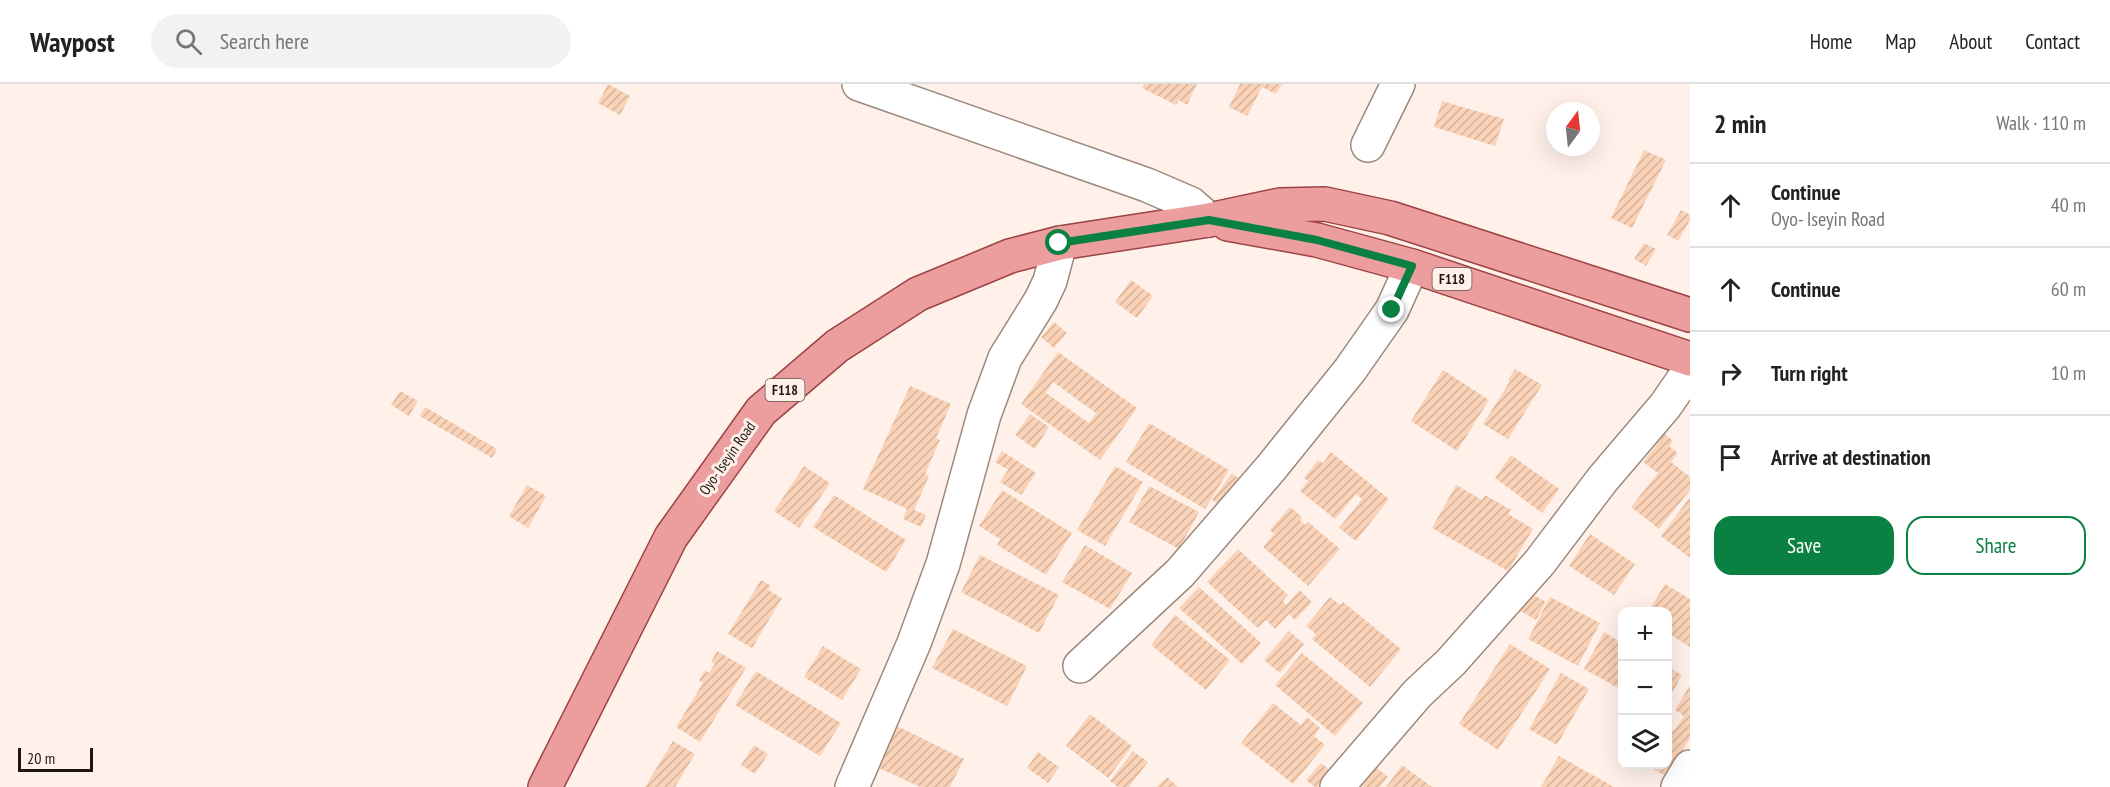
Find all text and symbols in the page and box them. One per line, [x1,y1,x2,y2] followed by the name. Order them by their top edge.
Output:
[151,14,571,68] search box
[30,23,115,60] text: Waypost
[172,25,205,58] icon: search
[220,27,309,55] text: Search here
[1810,28,1852,55] text: Home
[1885,28,1916,55] text: Map
[1949,28,1992,55] text: About
[2025,28,2080,55] text: Contact
[1546,102,1600,156] north arrow
[1714,107,1767,140] text: 2 min
[1996,110,2086,136] text: Walk · 110 m
[1771,178,1841,206] text: Continue
[1714,189,1747,222] icon: ahead
[2051,192,2086,218] text: 40 m
[1771,206,1885,232] text: Oyo- Iseyin Road
[1045,229,1071,255] route start
[1432,268,1472,290] road number: F118
[1714,273,1747,306] icon: ahead
[1771,275,1841,303] text: Continue
[2051,276,2086,302] text: 60 m
[1378,296,1404,322] route end
[1714,357,1747,390] icon: right
[1771,359,1848,387] text: Turn right
[2051,360,2086,386] text: 10 m
[766,379,804,401] road number: F118
[695,418,759,498] street label: Oyo- Iseyin Road
[1714,441,1747,474] icon: arrive
[1771,443,1931,471] text: Arrive at destination
[1714,516,1894,575] button: Save
[1906,516,2086,575] button: Share
[1618,607,1672,769] map controls
[1618,607,1672,661] button: +
[1618,661,1672,715] button: −
[1618,715,1672,769] button: layers
[18,745,93,772] scale bar
[27,748,55,768] text: 20 m

